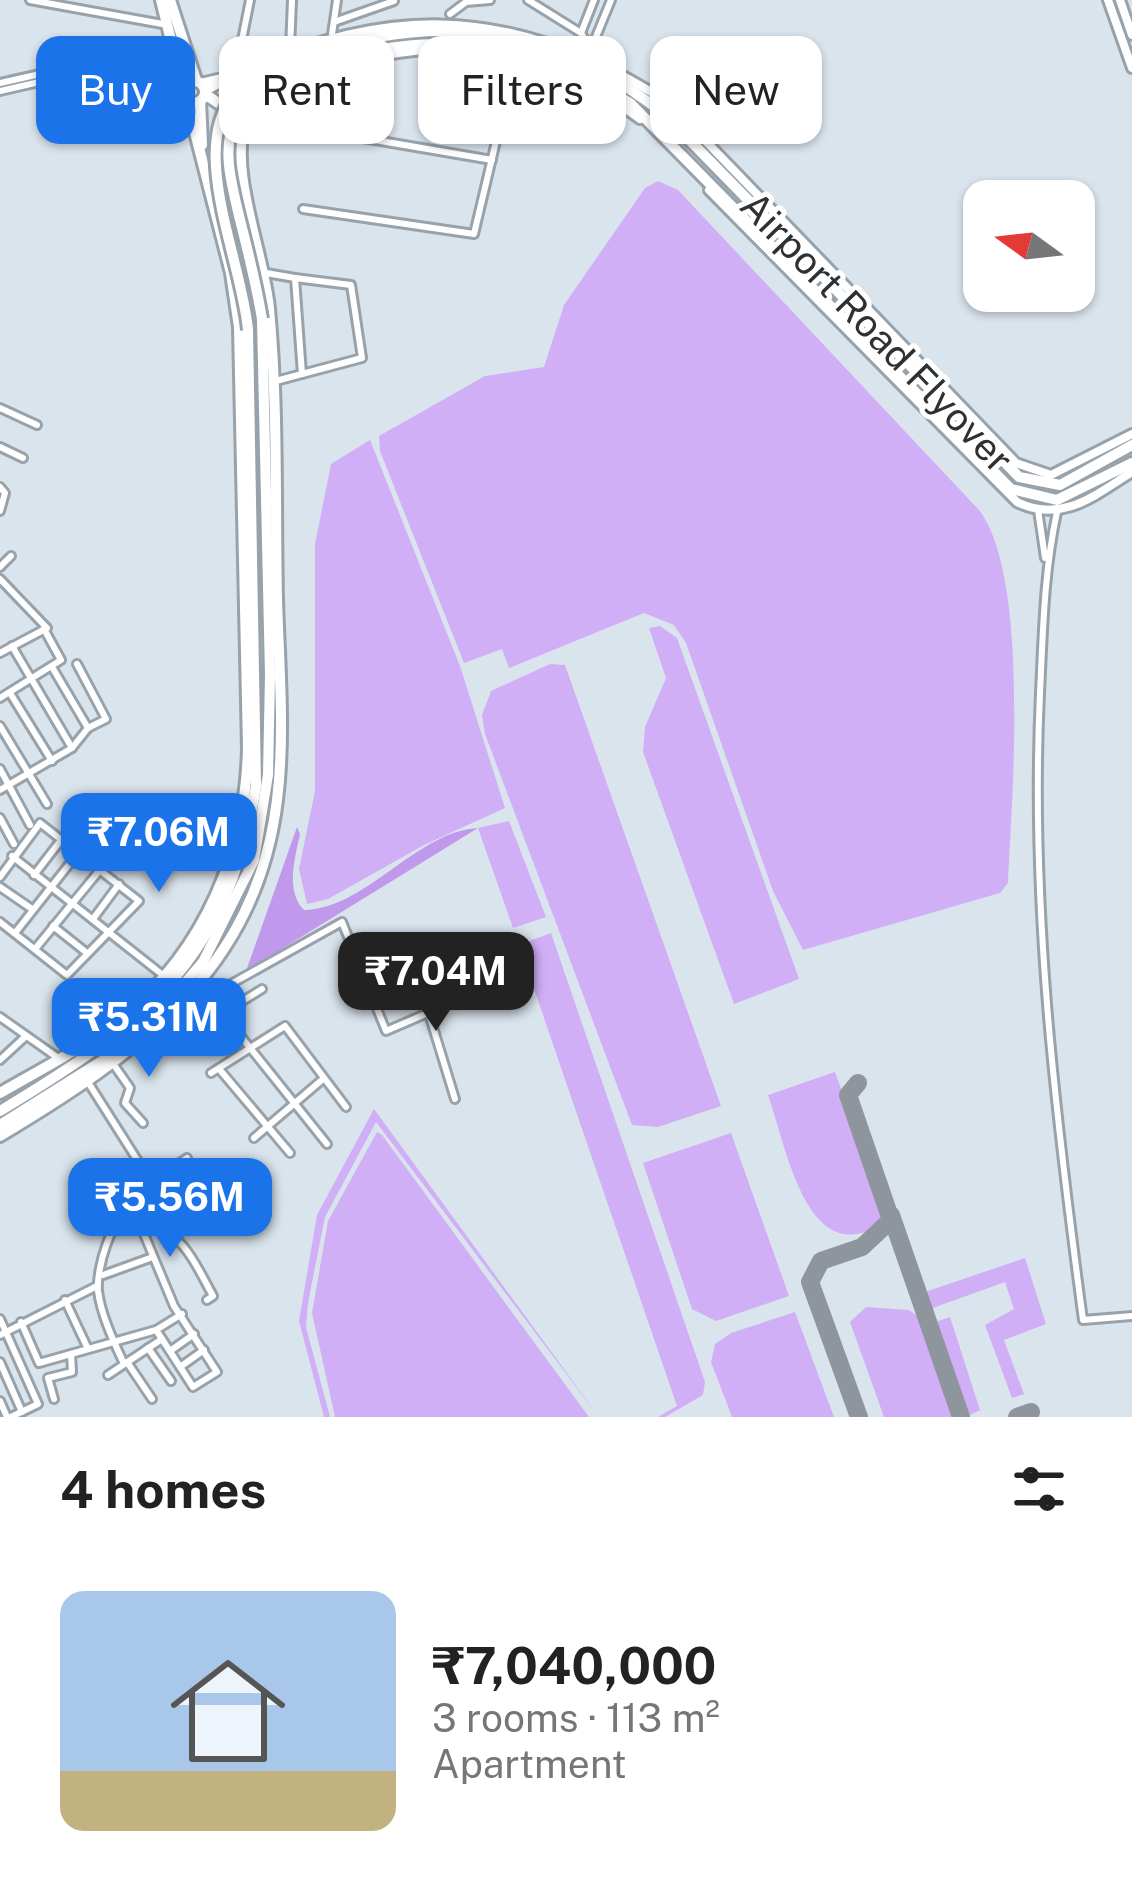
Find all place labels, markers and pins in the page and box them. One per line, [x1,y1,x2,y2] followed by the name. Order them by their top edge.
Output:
[61,793,257,895] pin: ₹7.06M
[338,932,534,1034] pin: ₹7.04M
[51,978,247,1080] pin: ₹5.31M
[72,1158,268,1260] pin: ₹5.56M

